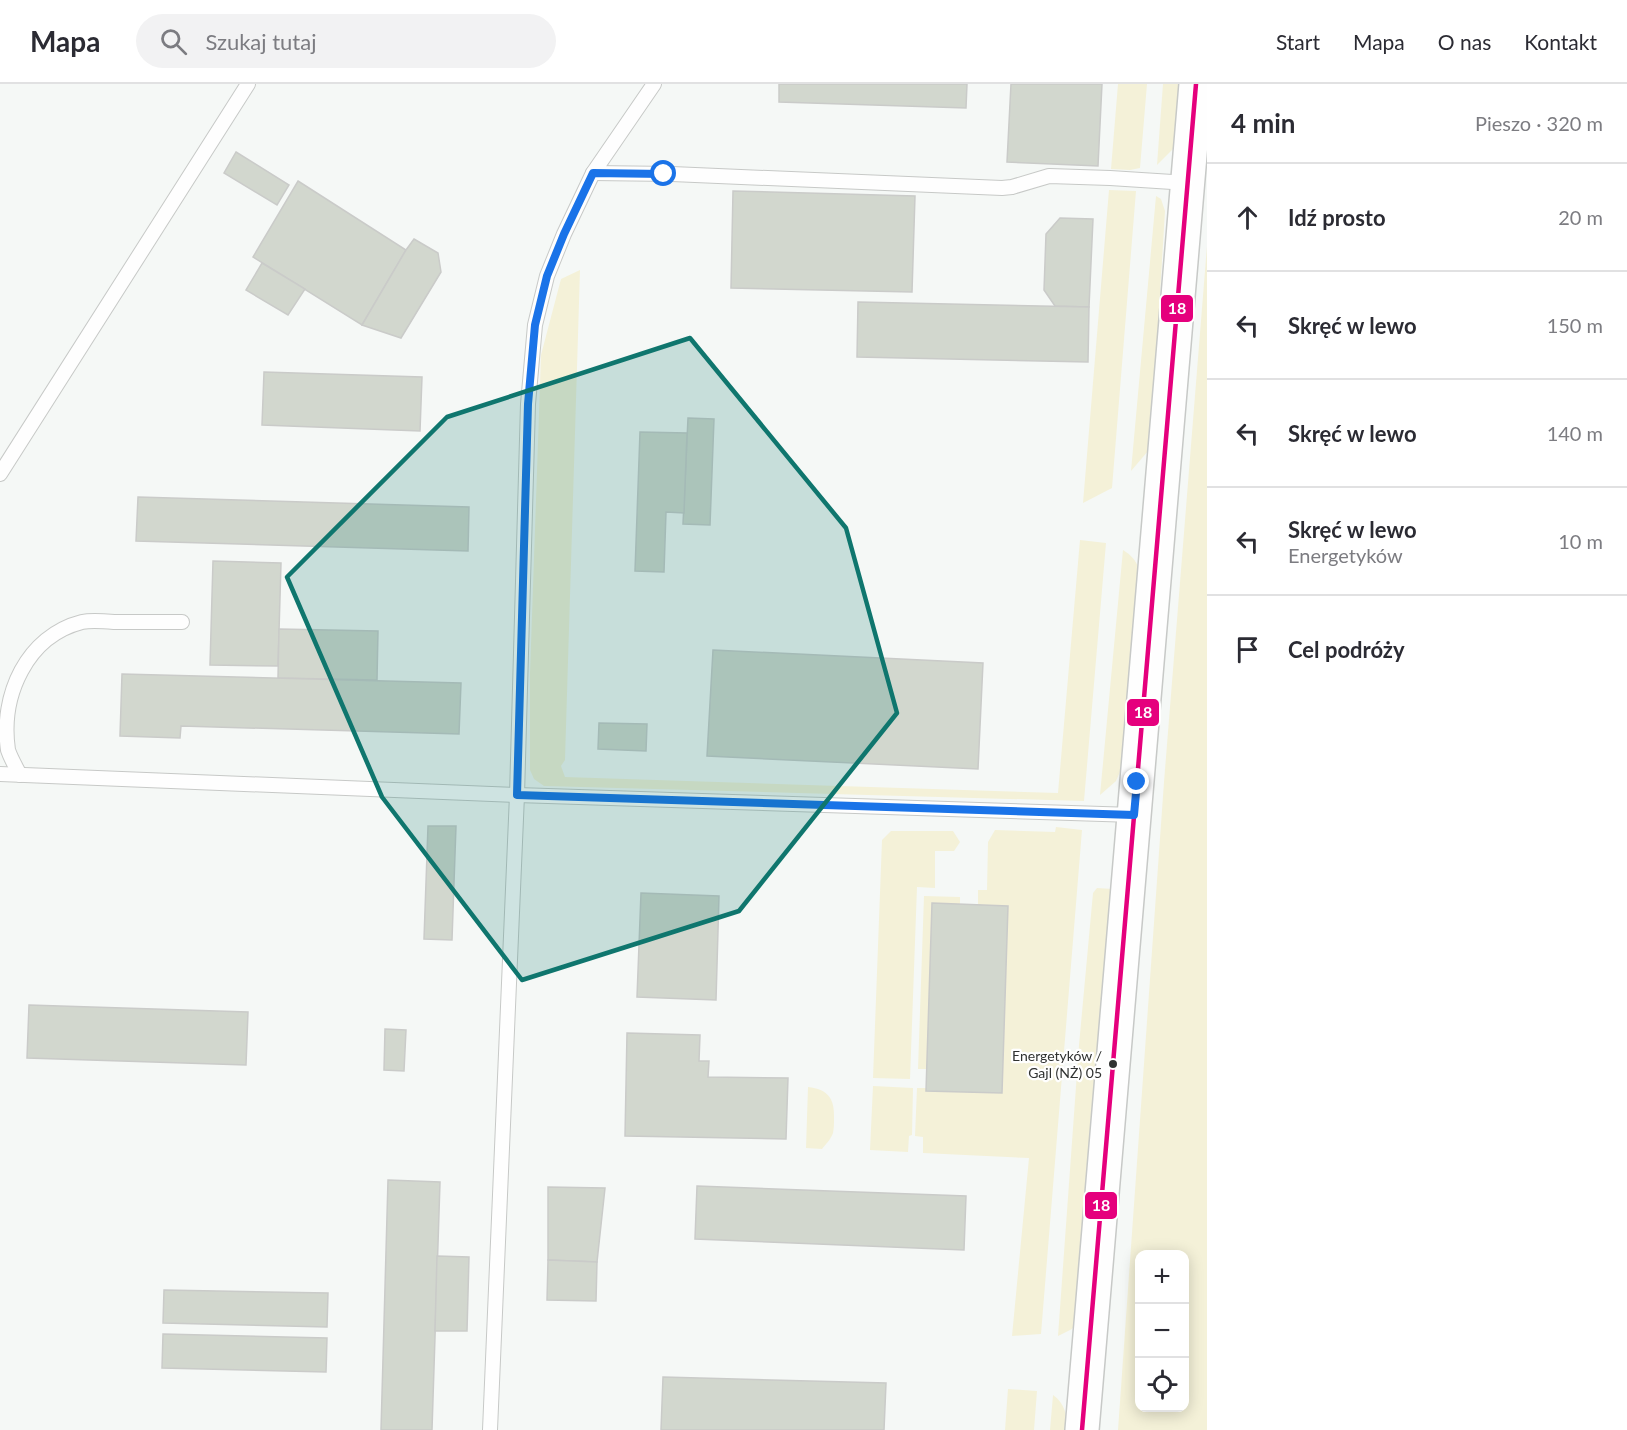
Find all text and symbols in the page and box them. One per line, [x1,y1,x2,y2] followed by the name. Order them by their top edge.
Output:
[136,14,556,68] search box
[30,24,100,58] text: Mapa
[157,25,190,58] icon: search
[205,28,316,55] text: Szukaj tutaj
[1276,29,1320,54] text: Start
[1353,29,1405,54] text: Mapa
[1438,29,1491,54] text: O nas
[1524,29,1597,54] text: Kontakt
[1231,107,1295,139] text: 4 min
[1475,111,1603,135] text: Pieszo · 320 m
[650,160,676,186] route start
[1231,201,1264,234] icon: ahead
[1288,204,1386,231] text: Idź prosto
[1558,205,1603,229] text: 20 m
[1160,294,1194,323] line badge: 18
[1168,298,1186,317] text: 18
[1231,309,1264,342] icon: left
[1288,312,1417,339] text: Skręć w lewo
[1547,313,1603,337] text: 150 m
[1231,417,1264,450] icon: left
[1288,420,1417,447] text: Skręć w lewo
[1547,421,1603,445] text: 140 m
[1288,516,1417,543] text: Skręć w lewo
[1231,525,1264,558] icon: left
[1558,529,1603,553] text: 10 m
[1288,543,1403,567] text: Energetyków
[1231,633,1264,666] icon: arrive
[1288,636,1405,663] text: Cel podróży
[1126,698,1160,727] line badge: 18
[1134,702,1152,721] text: 18
[1123,768,1149,794] route end
[1012,1047,1102,1081] place label: Energetyków / Gajl (NŻ) 05
[1107,1058,1119,1070] marker: Energetyków / Gajl (NŻ) 05
[1084,1191,1118,1220] line badge: 18
[1092,1195,1110,1214] text: 18
[1135,1250,1189,1412] map controls
[1135,1250,1189,1304] button: +
[1135,1304,1189,1358] button: −
[1135,1358,1189,1412] button: locate

